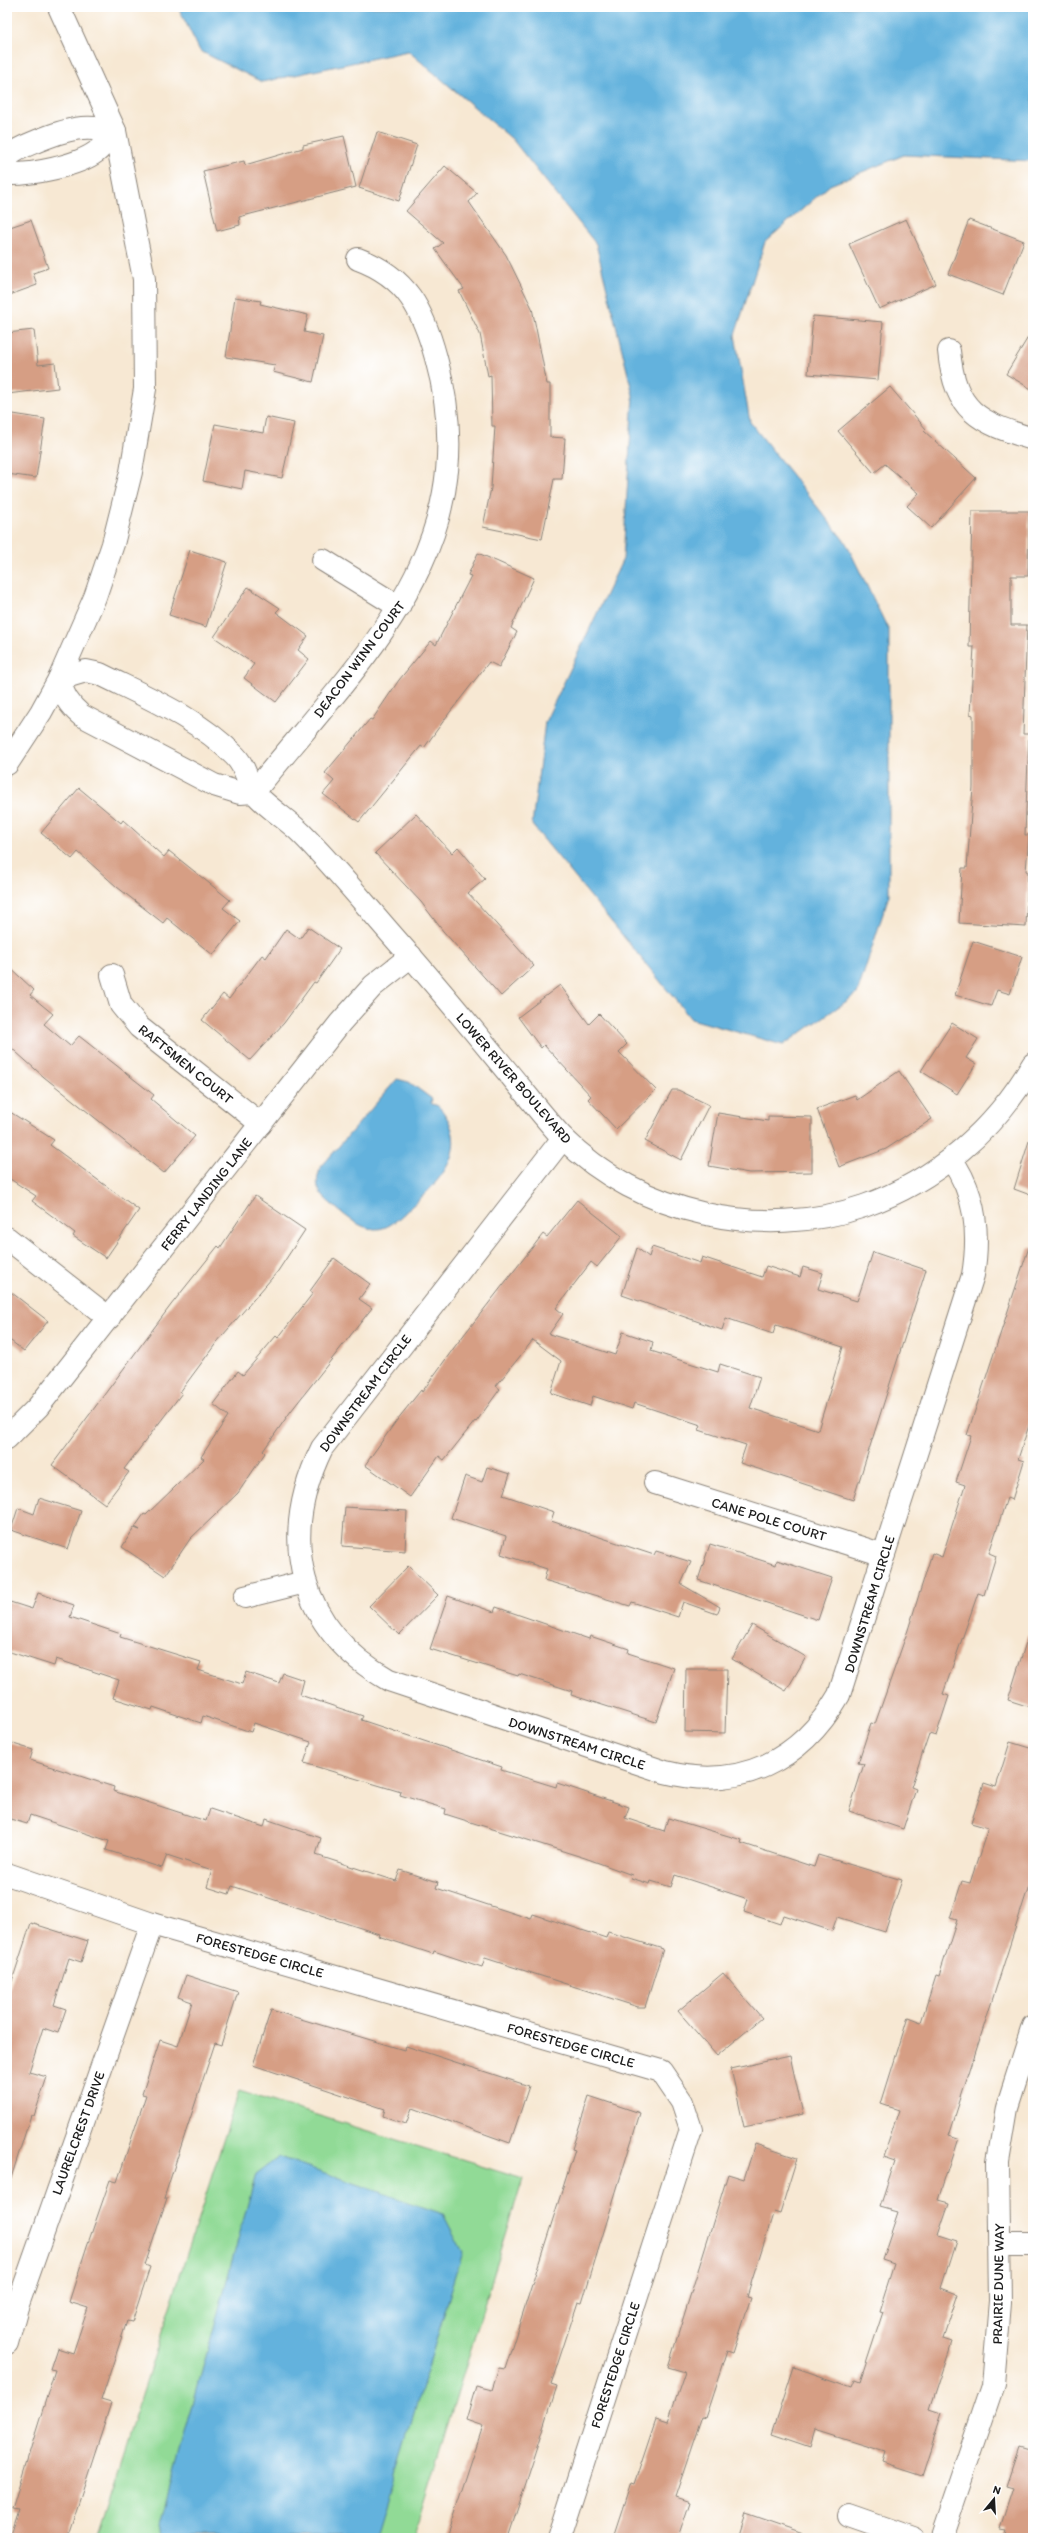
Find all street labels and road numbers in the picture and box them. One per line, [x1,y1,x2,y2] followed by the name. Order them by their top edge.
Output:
[310,597,409,721] street label: DEACON WINN COURT
[452,1009,575,1147] street label: LOWER RIVER BOULEVARD
[135,1021,237,1108] street label: RAFTSMEN COURT
[157,1134,256,1254] street label: FERRY LANDING LANE
[316,1331,415,1455] street label: DOWNSTREAM CIRCLE
[709,1494,829,1545] street label: CANE POLE COURT
[840,1533,899,1675] street label: DOWNSTREAM CIRCLE
[506,1713,648,1774] street label: DOWNSTREAM CIRCLE
[194,1929,326,1982] street label: FORESTEDGE CIRCLE
[505,2019,637,2072] street label: FORESTEDGE CIRCLE
[48,2069,109,2197] street label: LAURELCREST DRIVE
[989,2223,1008,2345] street label: PRAIRIE DUNE WAY
[587,2300,644,2430] street label: FORESTEDGE CIRCLE

